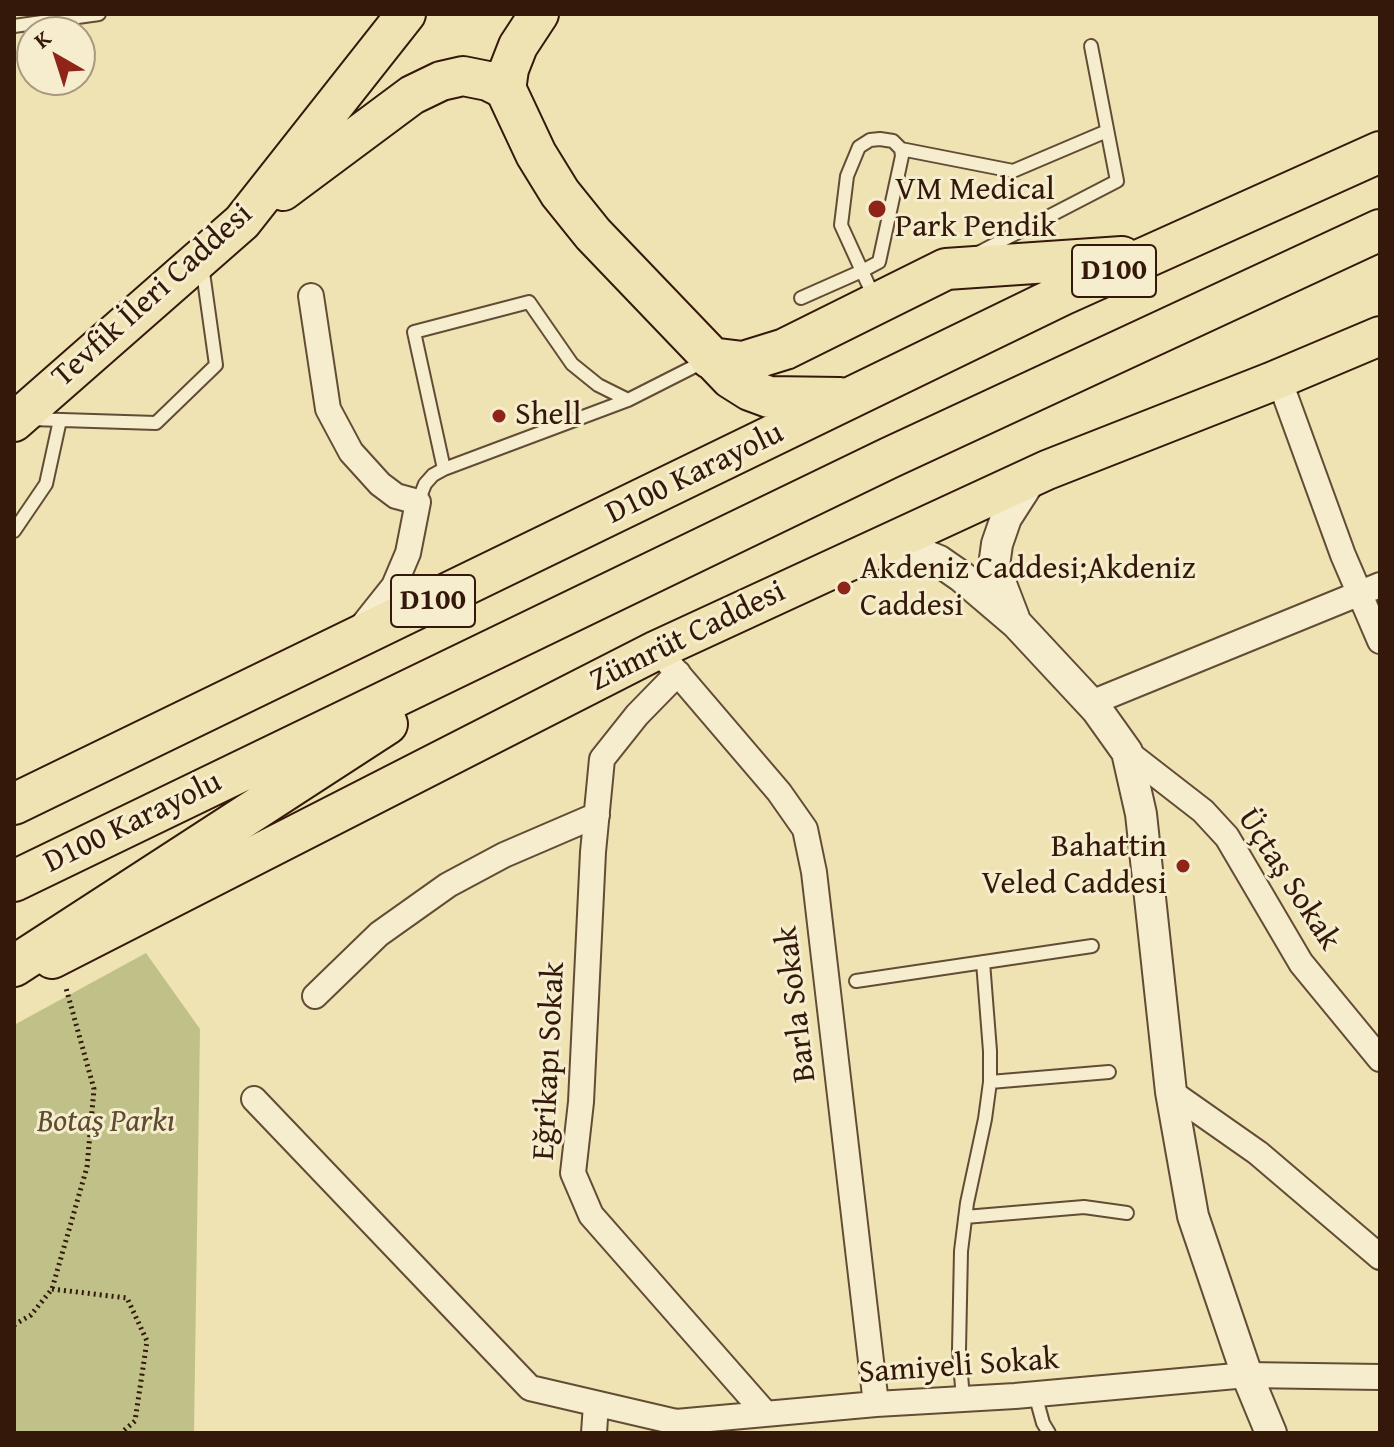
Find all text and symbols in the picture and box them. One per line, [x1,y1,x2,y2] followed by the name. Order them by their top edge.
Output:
[16,16,96,96] north arrow
[27,22,58,56] text: K
[895,172,1056,247] place label: VM Medical Park Pendik
[45,196,261,396] street label: Tevfik İleri Caddesi
[866,198,888,220] marker: VM Medical Park Pendik
[1072,245,1156,297] road number: D100
[515,397,582,435] place label: Shell
[490,407,508,425] marker: Shell
[600,415,790,533] street label: D100 Karayolu
[860,551,1196,626] place label: Akdeniz Caddesi;Akdeni̇z Caddesi̇
[584,573,792,701] street label: Zümrüt Caddesi
[391,575,475,627] road number: D100
[835,579,853,597] marker: Akdeniz Caddesi;Akdeni̇z Caddesi̇
[38,764,228,882] street label: D100 Karayolu
[1228,802,1348,958] street label: Üçtaş Sokak
[981,829,1167,904] place label: Bahattin Veled Caddesi
[1174,857,1192,875] marker: Bahattin Veled Caddesi
[768,924,826,1084] street label: Barla Sokak
[526,961,574,1161] street label: Eğrikapı Sokak
[37,1104,175,1142] park label: Botaş Parkı
[858,1341,1060,1393] street label: Samiyeli Sokak

